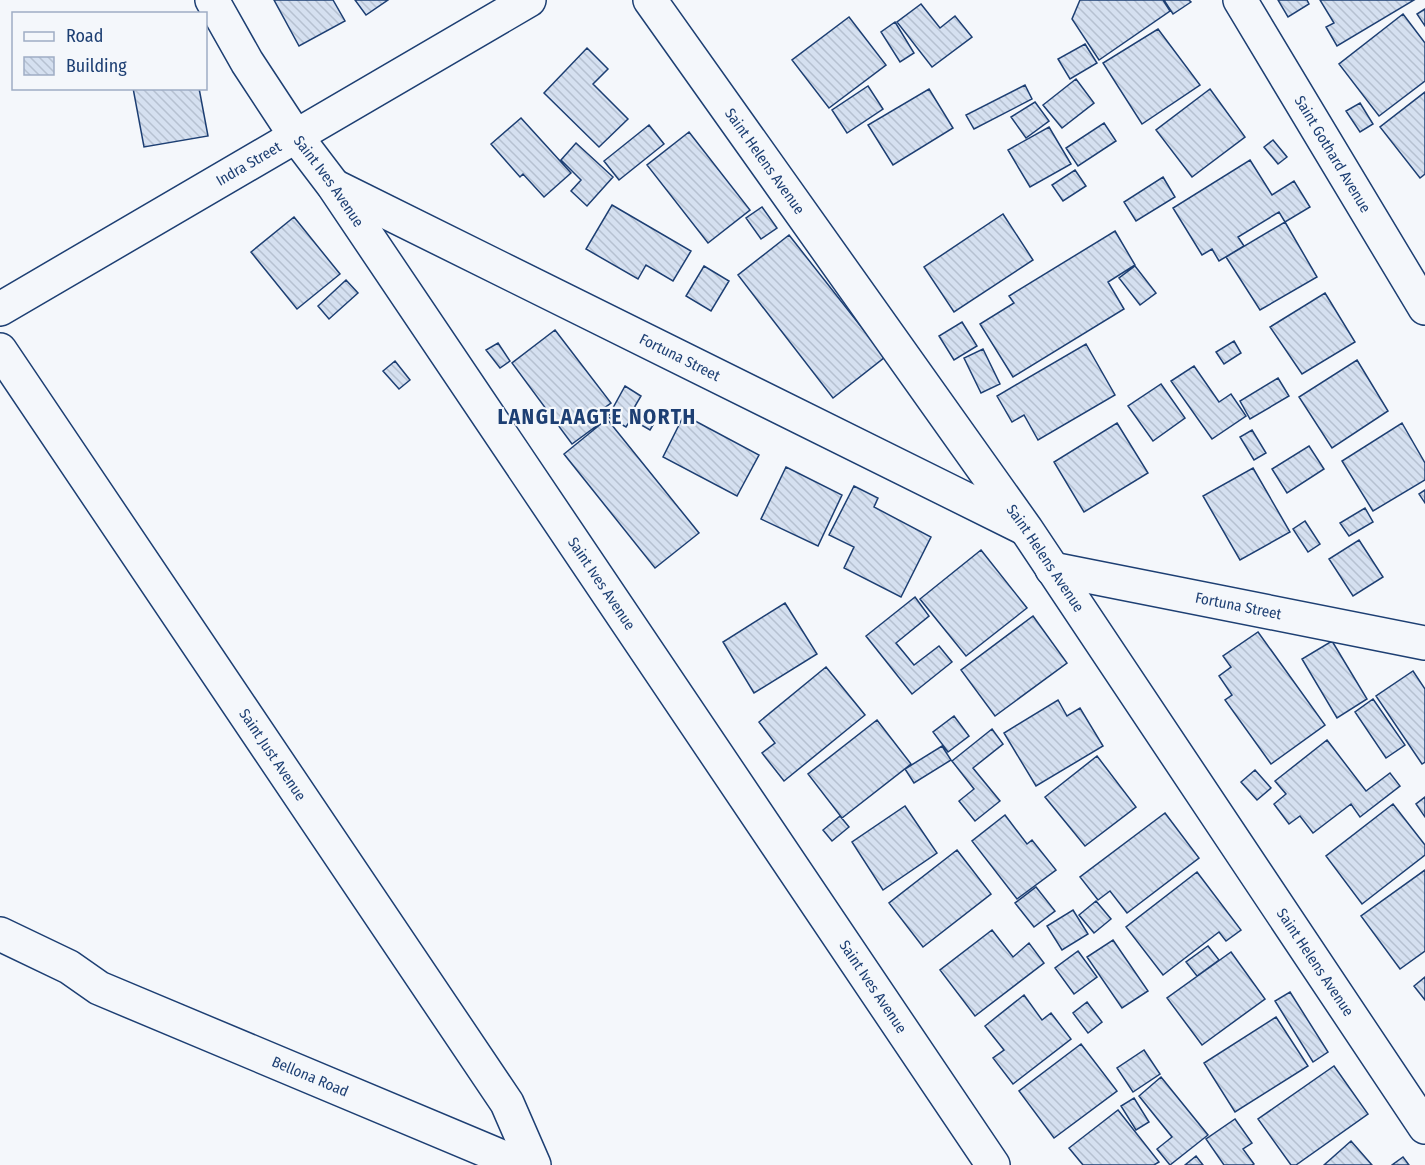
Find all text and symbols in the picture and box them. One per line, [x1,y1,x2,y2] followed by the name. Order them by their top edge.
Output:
[12,12,207,90] legend
[66,25,103,47] text: Road
[66,55,127,77] text: Building
[1291,93,1375,216] street label: Saint Gothard Avenue
[721,105,808,218] street label: Saint Helens Avenue
[290,132,368,230] street label: Saint Ives Avenue
[213,138,285,190] street label: Indra Street
[637,330,723,385] street label: Fortuna Street
[497,404,697,430] district label: LANGLAAGTE NORTH
[1003,501,1088,615] street label: Saint Helens Avenue
[564,534,639,633] street label: Saint Ives Avenue
[1194,589,1283,623] street label: Fortuna Street
[235,705,310,804] street label: Saint Just Avenue
[1273,905,1358,1020] street label: Saint Helens Avenue
[835,937,911,1037] street label: Saint Ives Avenue
[269,1053,351,1101] street label: Bellona Road

